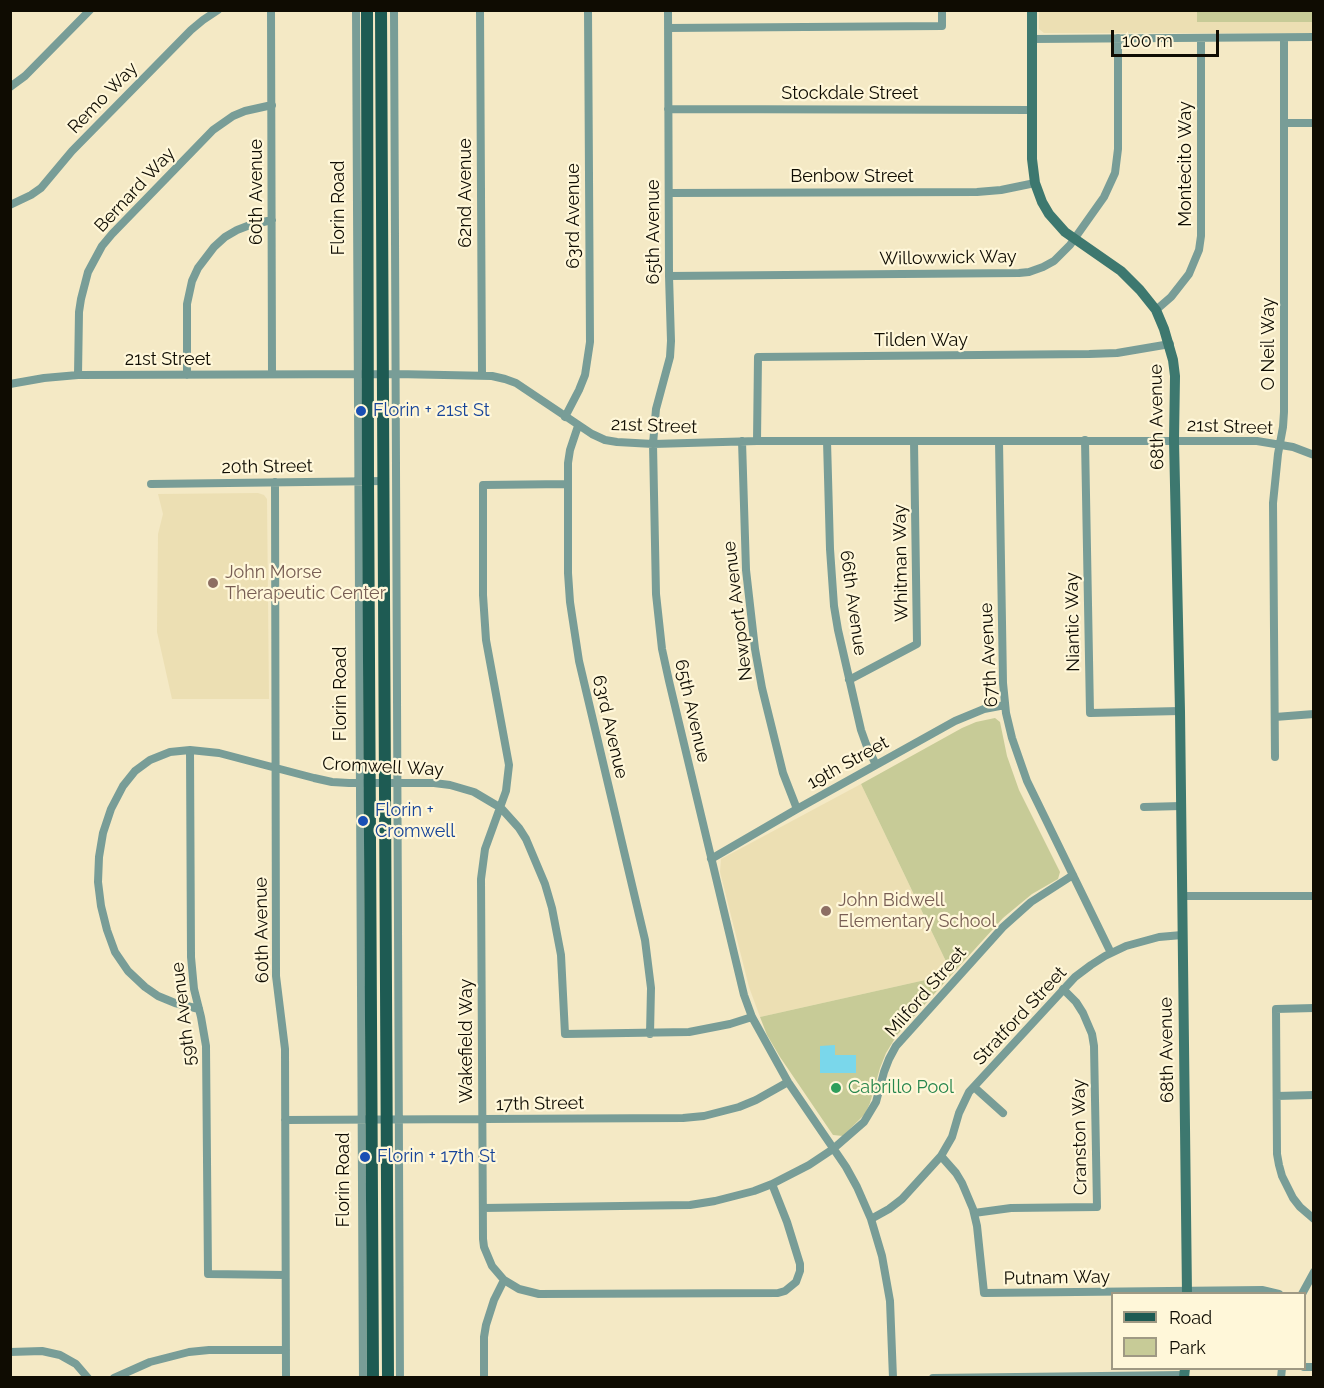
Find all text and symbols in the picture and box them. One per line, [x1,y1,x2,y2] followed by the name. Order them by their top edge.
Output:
[1114,18,1222,56] scale bar
[1122,30,1173,51] text: 100 m
[64,58,142,138] street label: Remo Way
[781,83,919,105] street label: Stockdale Street
[1175,101,1197,227] street label: Montecito Way
[455,138,477,248] street label: 62nd Avenue
[246,139,268,245] street label: 60th Avenue
[90,143,180,237] street label: Bernard Way
[328,161,350,255] street label: Florin Road
[563,163,585,269] street label: 63rd Avenue
[790,166,914,188] street label: Benbow Street
[643,180,665,284] street label: 65th Avenue
[879,246,1017,270] street label: Willowwick Way
[1258,298,1280,390] street label: O Neil Way
[874,330,968,352] street label: Tilden Way
[125,349,211,371] street label: 21st Street
[1145,364,1169,470] street label: 68th Avenue
[373,400,490,422] place label: Florin + 21st St
[354,404,368,418] marker: Florin + 21st St
[611,414,697,438] street label: 21st Street
[1187,415,1273,439] street label: 21st Street
[221,455,313,479] street label: 20th Street
[889,504,913,622] street label: Whitman Way
[719,540,757,682] street label: Newport Avenue
[835,549,871,657] street label: 66th Avenue
[225,562,386,604] place label: John Morse Therapeutic Center
[1061,572,1085,672] street label: Niantic Way
[206,576,220,590] marker: John Morse Therapeutic Center
[975,602,1003,708] street label: 67th Avenue
[330,647,352,741] street label: Florin Road
[670,657,714,765] street label: 65th Avenue
[588,673,632,781] street label: 63rd Avenue
[804,732,892,794] street label: 19th Street
[322,753,444,781] street label: Cromwell Way
[375,800,455,842] place label: Florin + Cromwell
[356,814,370,828] marker: Florin + Cromwell
[250,877,274,983] street label: 60th Avenue
[838,890,996,932] place label: John Bidwell Elementary School
[819,904,833,918] marker: John Bidwell Elementary School
[881,942,971,1042] street label: Milford Street
[167,961,201,1067] street label: 59th Avenue
[969,962,1071,1070] street label: Stratford Street
[456,979,478,1103] street label: Wakefield Way
[1155,997,1179,1103] street label: 68th Avenue
[848,1077,954,1099] place label: Cabrillo Pool
[1068,1079,1092,1195] street label: Cranston Way
[829,1081,843,1095] marker: Cabrillo Pool
[496,1092,584,1116] street label: 17th Street
[333,1133,355,1227] street label: Florin Road
[377,1146,496,1168] place label: Florin + 17th St
[358,1150,372,1164] marker: Florin + 17th St
[1004,1266,1110,1290] street label: Putnam Way
[1111,1292,1306,1370] legend
[1169,1307,1212,1328] text: Road
[1169,1337,1206,1358] text: Park

